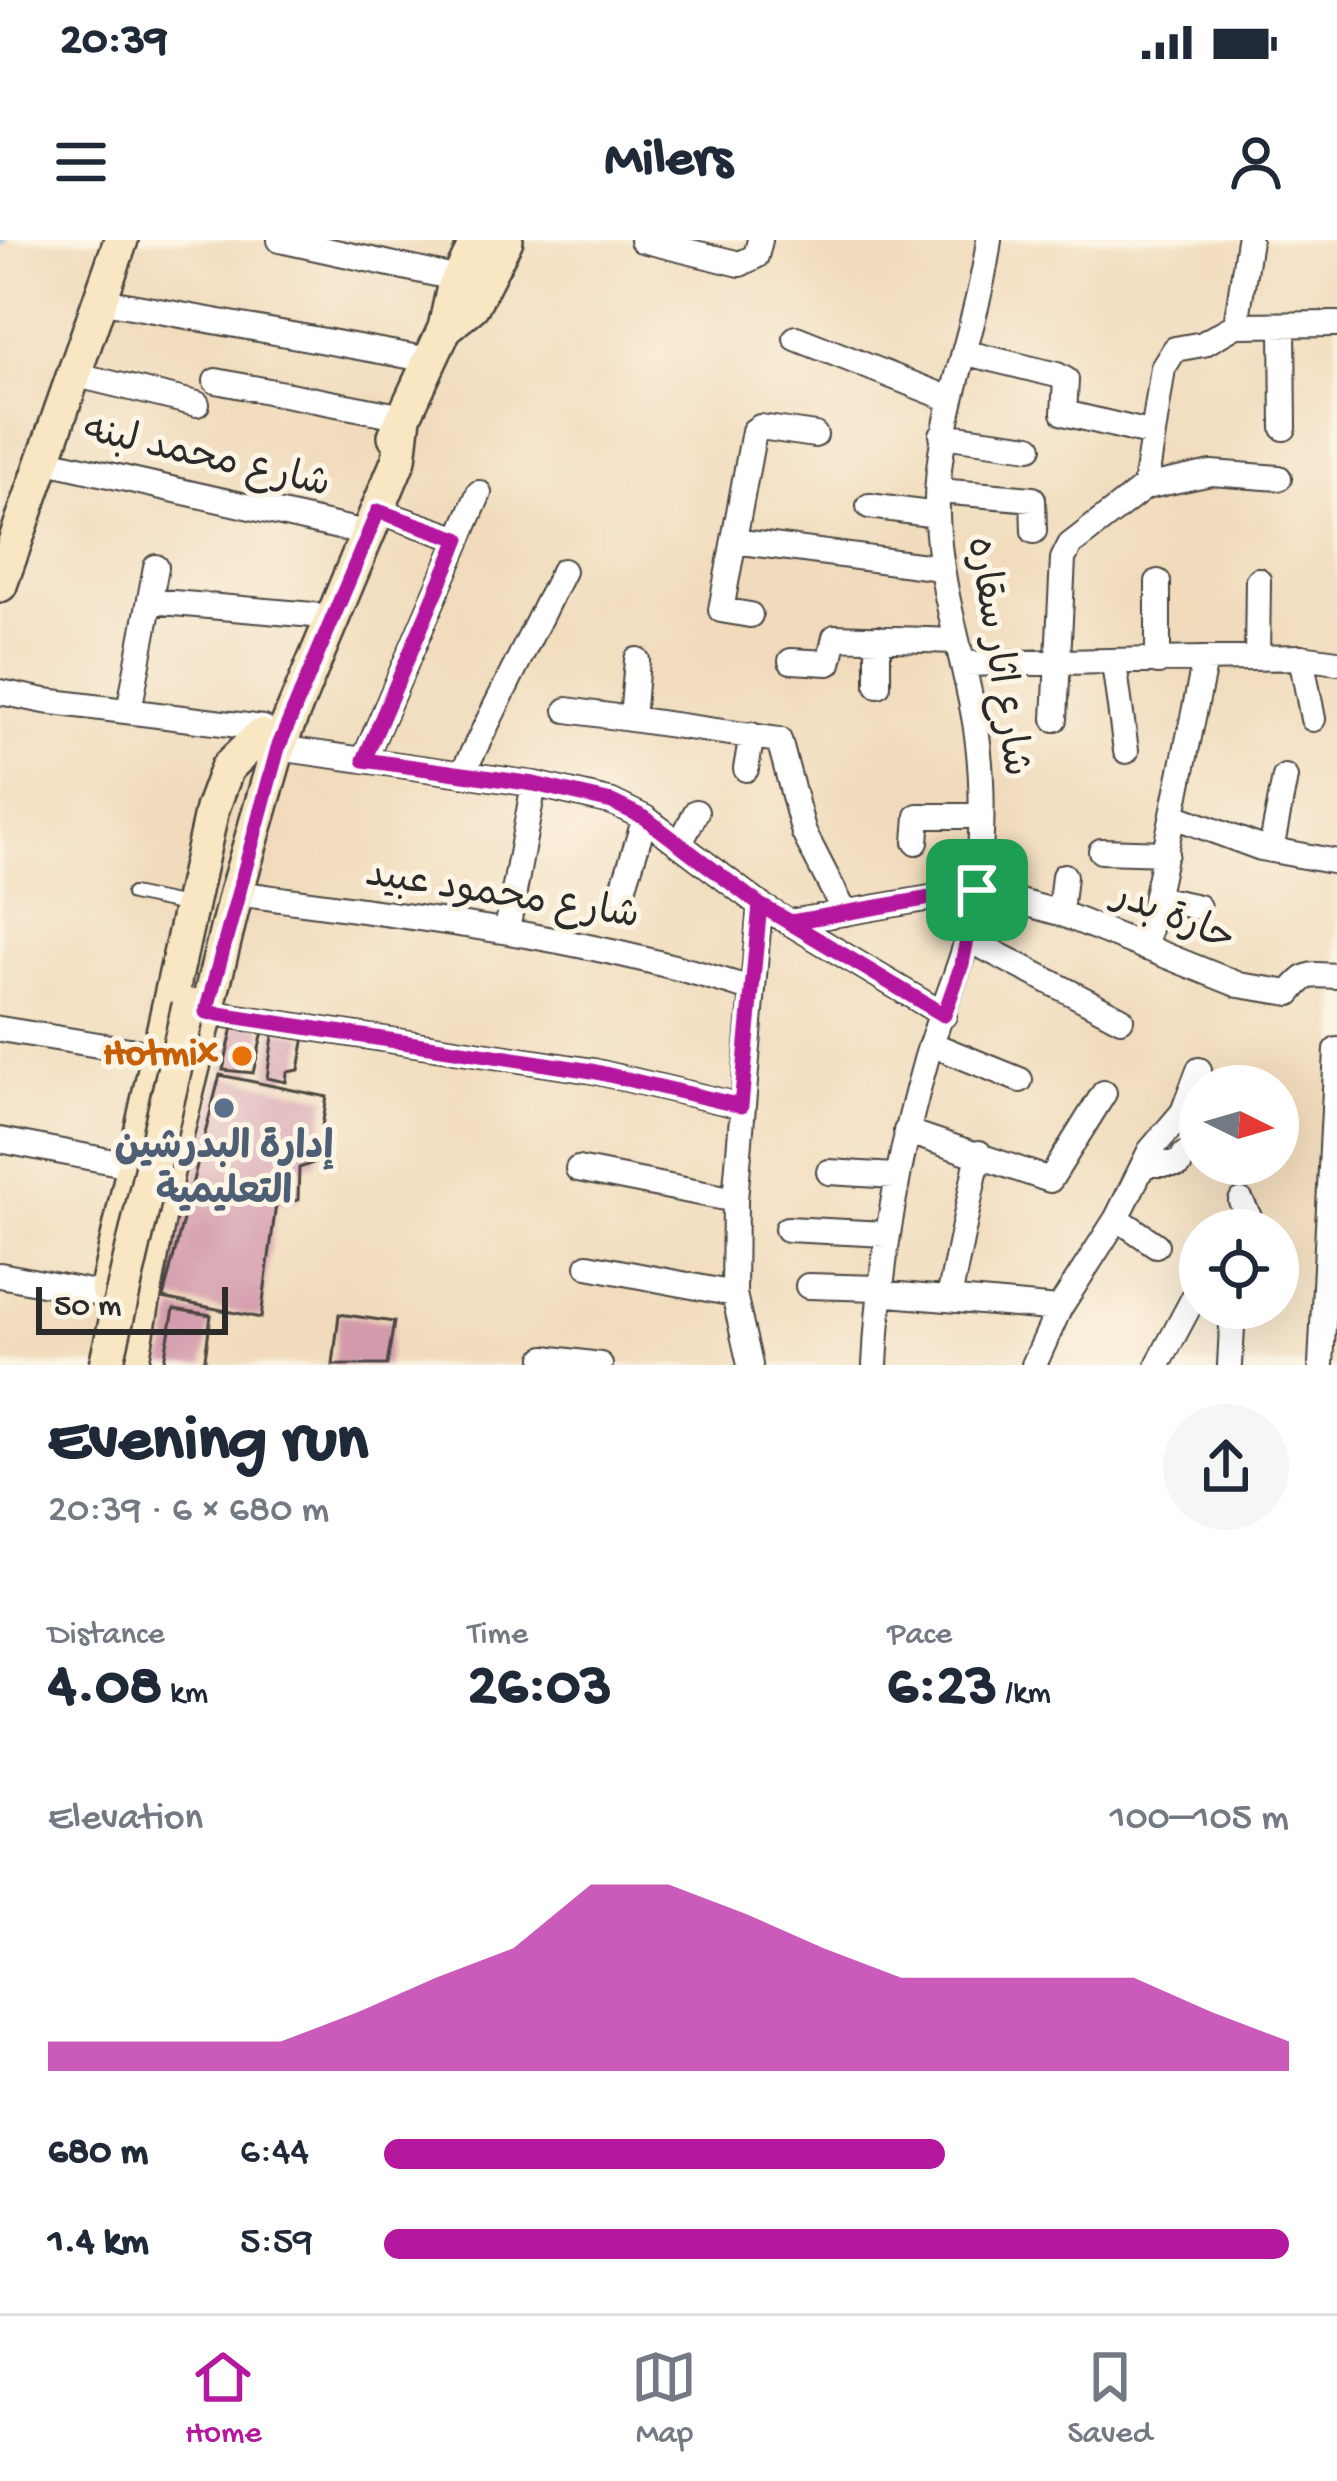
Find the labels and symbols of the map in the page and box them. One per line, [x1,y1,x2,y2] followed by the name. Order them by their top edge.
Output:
[78,409,334,511] street label: شارع محمد لبنه
[953,534,1037,780] street label: شارع اثار سقاره
[926,839,1028,941] pin
[362,854,642,942] street label: شارع محمود عبيد
[1103,874,1241,965] street label: حارة بدر
[103,1033,218,1079] place label: Hotmix
[229,1043,255,1069] marker: Hotmix
[1179,1065,1299,1185] north arrow
[211,1095,237,1121] marker: إدارة البدرشين التعليمية
[115,1127,333,1218] place label: إدارة البدرشين التعليمية
[36,1281,228,1334] scale bar

